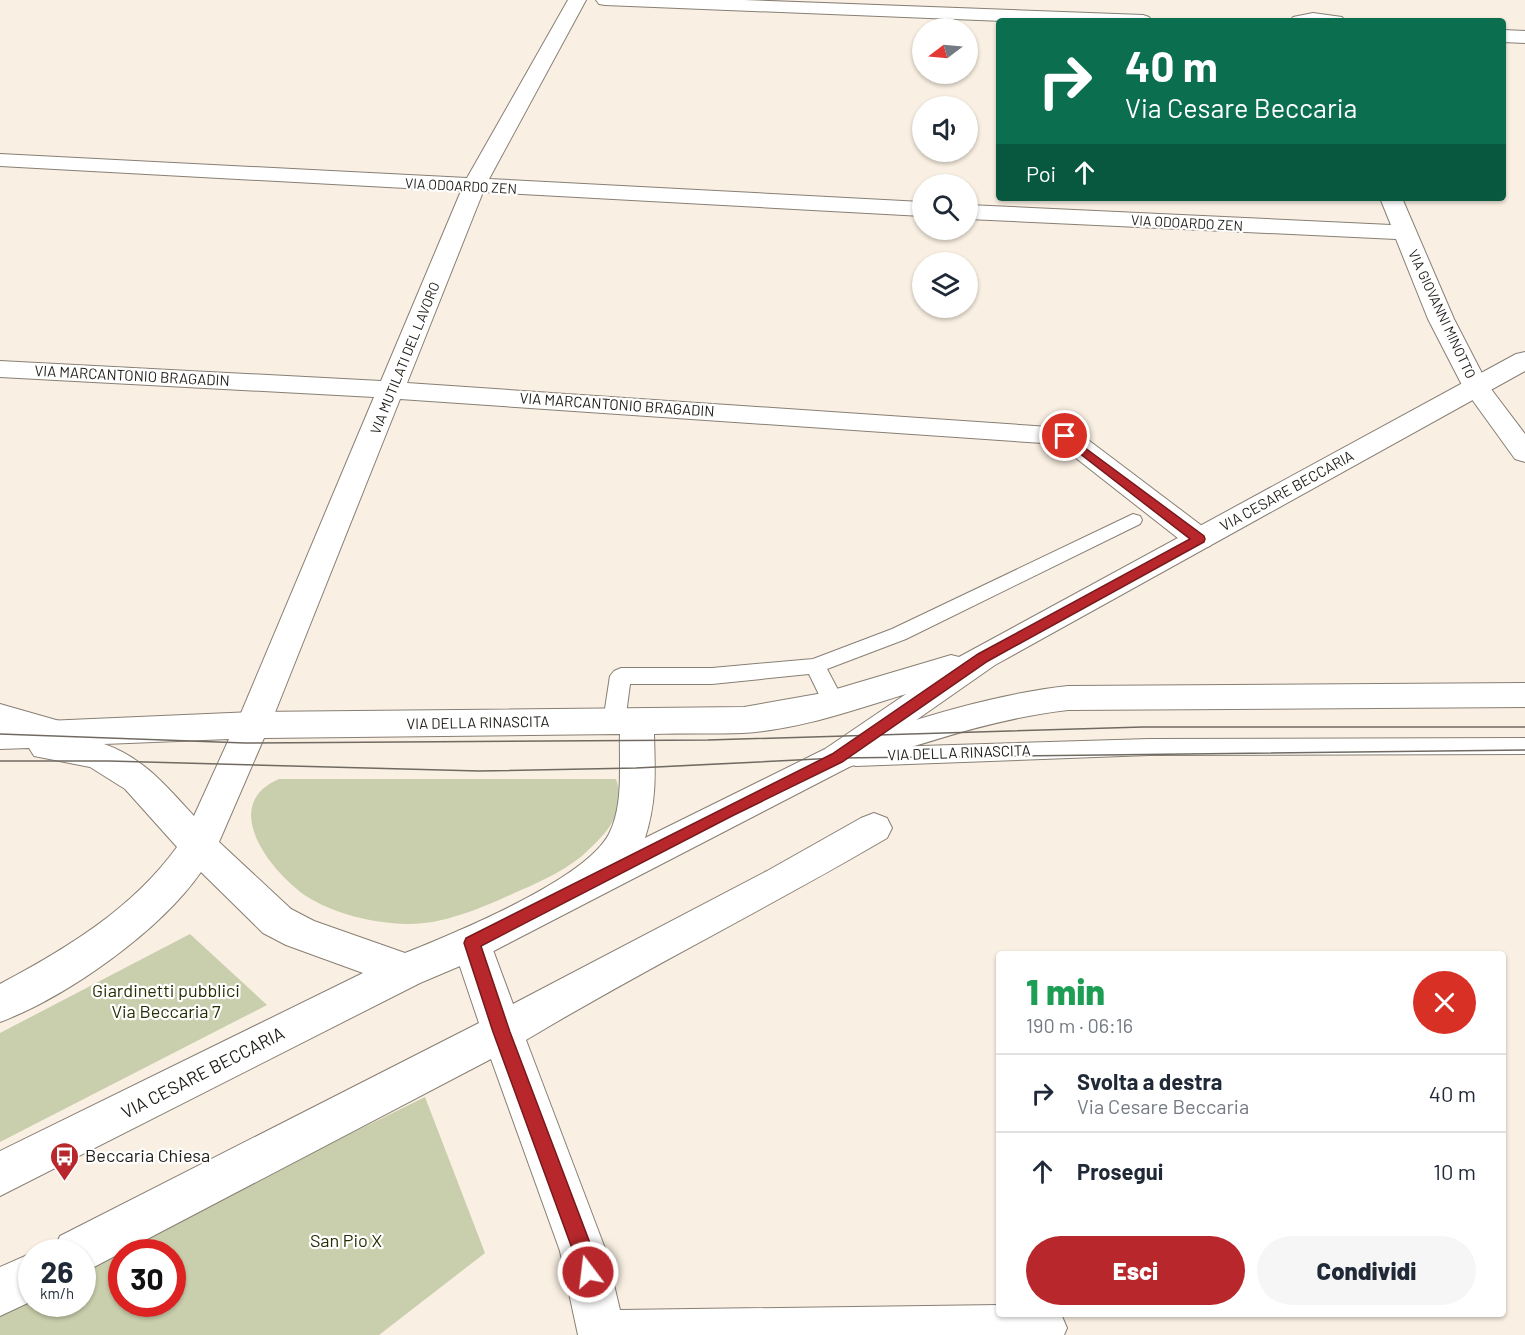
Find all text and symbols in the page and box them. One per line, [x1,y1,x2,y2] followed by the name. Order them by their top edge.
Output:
[912,18,978,84] north arrow
[912,18,978,318] map controls
[1125,40,1218,90] text: 40 m
[1026,42,1104,120] icon: right
[1125,91,1357,123] text: Via Cesare Beccaria
[912,96,978,162] button: sound
[1068,156,1101,189] icon: ahead
[1026,160,1056,186] text: Poi
[405,174,517,197] street label: VIA ODOARDO ZEN
[912,174,978,240] button: search
[1131,211,1243,234] street label: VIA ODOARDO ZEN
[1405,247,1480,381] street label: VIA GIOVANNI MINOTTO
[912,252,978,318] button: layers
[366,279,443,436] street label: VIA MUTILATI DEL LAVORO
[34,361,230,389] street label: VIA MARCANTONIO BRAGADIN
[519,388,715,420] street label: VIA MARCANTONIO BRAGADIN
[1039,410,1090,461] pin
[1048,419,1081,452] icon: arrive
[1217,446,1357,534] street label: VIA CESARE BECCARIA
[406,712,550,732] street label: VIA DELLA RINASCITA
[887,741,1031,763] street label: VIA DELLA RINASCITA
[1026,969,1105,1012] text: 1 min
[1413,971,1476,1034] button: close
[92,979,240,1022] park label: Giardinetti pubblici Via Beccaria 7
[1026,1013,1133,1037] text: 190 m · 06:16
[117,1021,288,1123] street label: VIA CESARE BECCARIA
[1077,1068,1222,1094] text: Svolta a destra
[1026,1077,1059,1110] icon: right
[1429,1080,1476,1106] text: 40 m
[1077,1094,1249,1118] text: Via Cesare Beccaria
[48,1140,80,1182] bus stop icon: Beccaria Chiesa
[85,1144,210,1166] place label: Beccaria Chiesa
[1026,1155,1059,1188] icon: ahead
[1077,1158,1163,1184] text: Prosegui
[1433,1158,1476,1184] text: 10 m
[310,1229,382,1251] park label: San Pio X
[1026,1236,1245,1305] button: Esci
[1257,1236,1476,1305] button: Condividi
[108,1239,186,1317] speed limit sign: 30
[556,1240,620,1304] position arrow
[41,1253,73,1289] text: 26
[40,1284,74,1302] text: km/h

